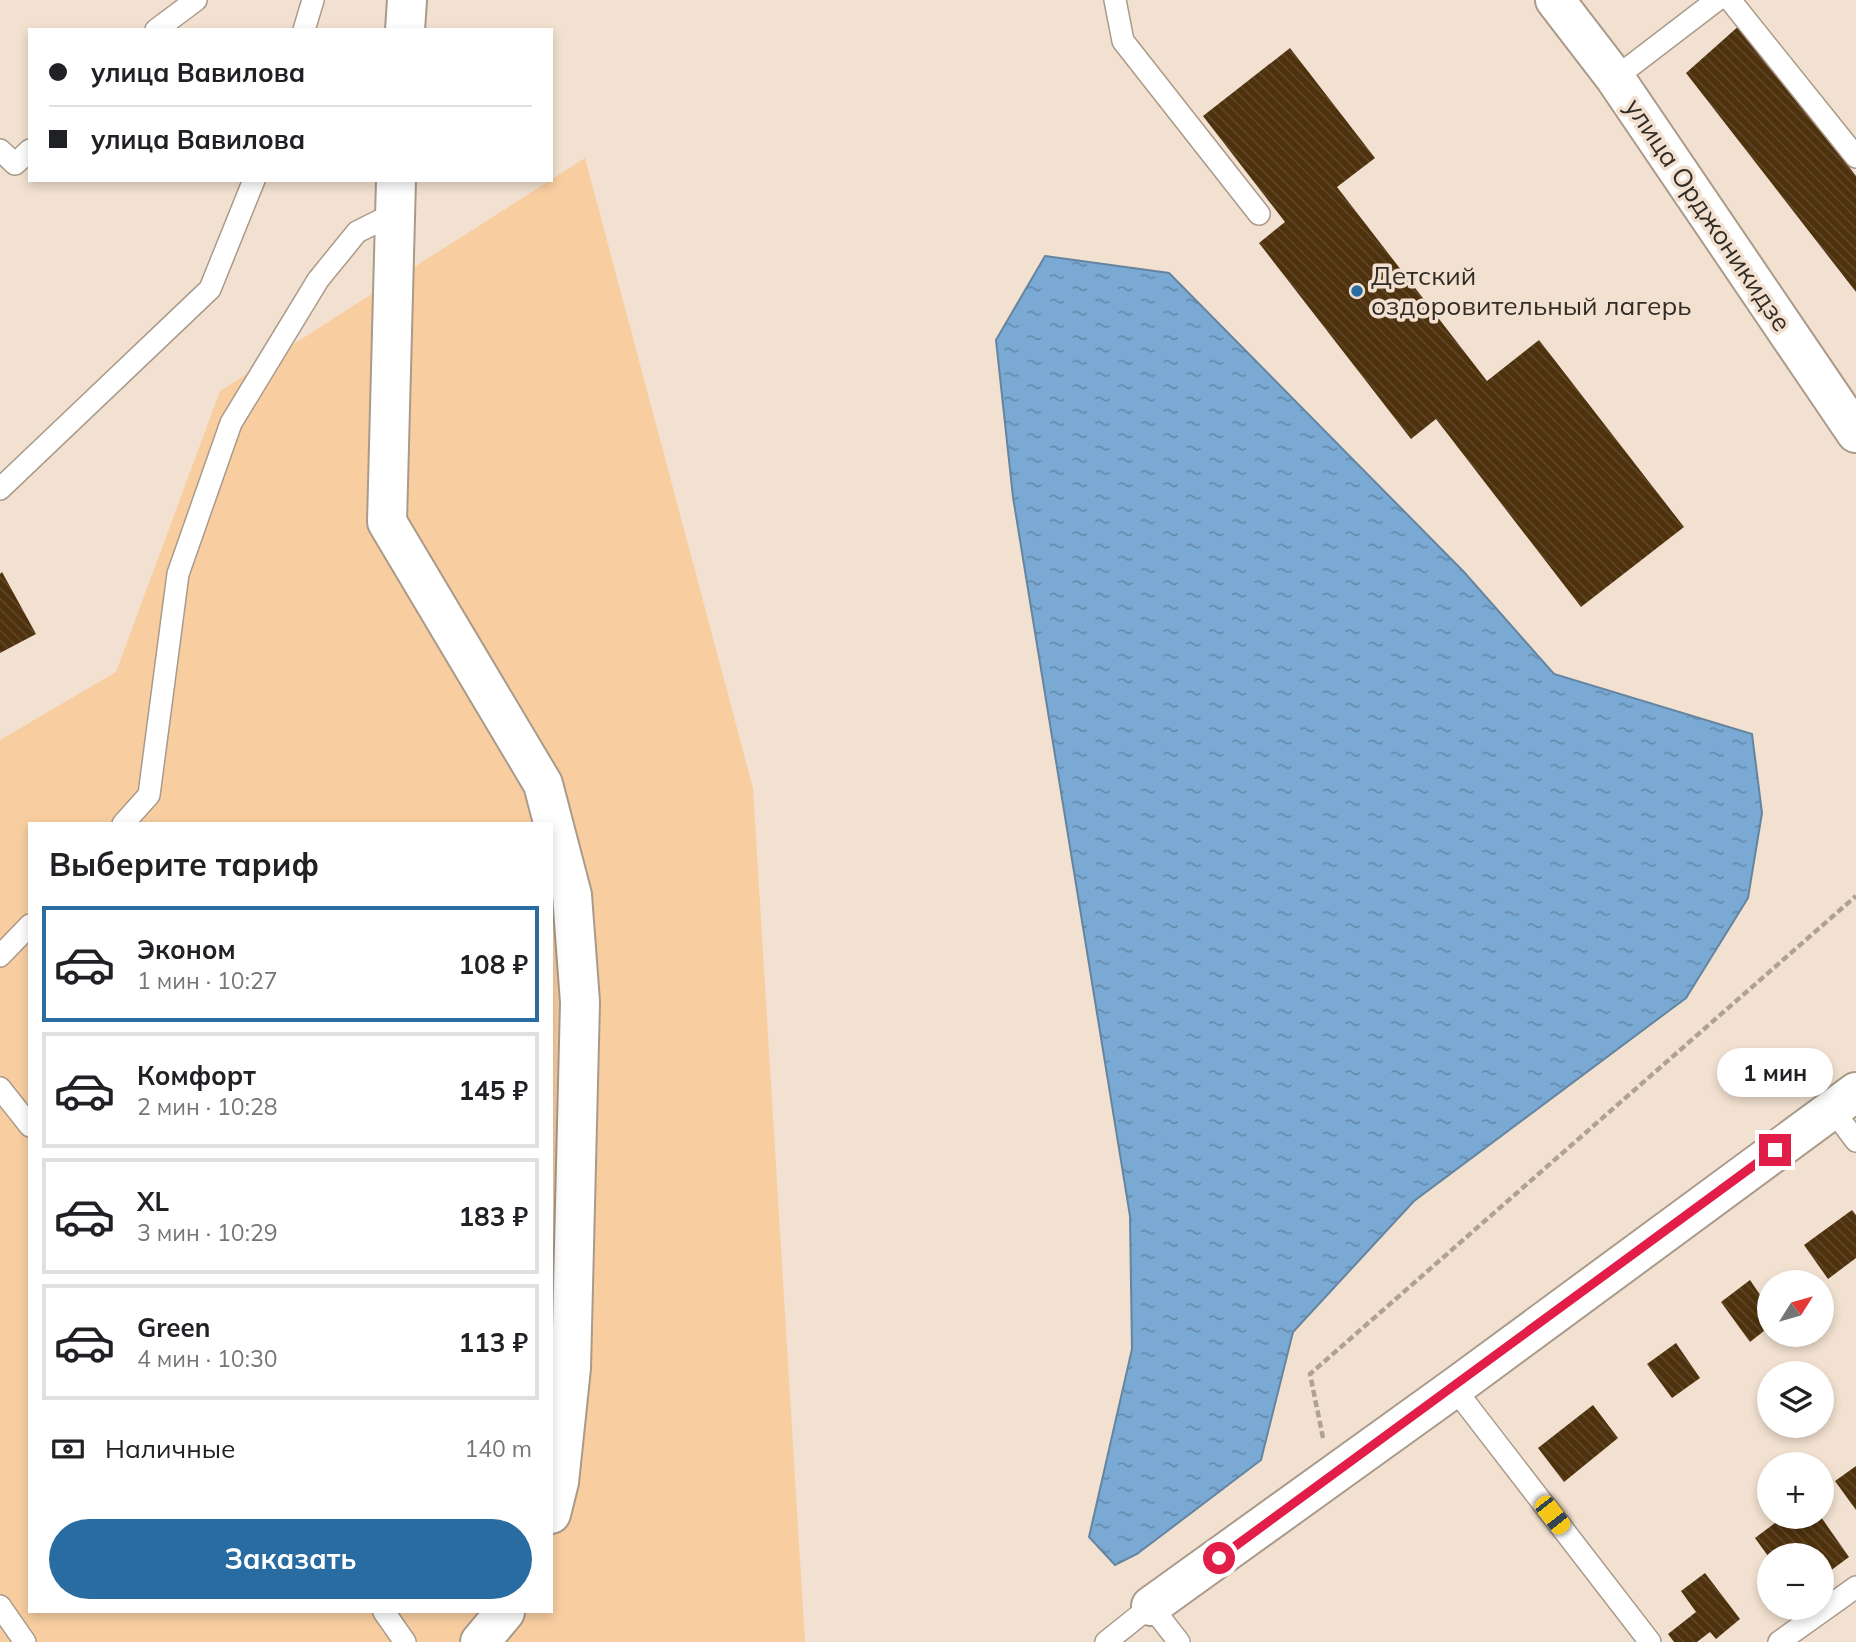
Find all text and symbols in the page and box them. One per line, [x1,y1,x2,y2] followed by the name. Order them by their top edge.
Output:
[91,56,305,89] text: улица Вавилова
[1618,92,1799,338] street label: улица Орджоникидзе
[91,123,305,156] text: улица Вавилова
[1371,259,1692,322] place label: Детский оздоровительный лагерь
[1349,283,1365,299] marker: Детский оздоровительный лагерь
[49,844,319,884] text: Выберите тариф
[53,933,116,996] icon: car
[137,933,236,966] text: Эконом
[458,948,528,981] text: 108 ₽
[137,966,277,995] text: 1 мин · 10:27
[1717,1048,1833,1098] callout: 1 мин
[1743,1058,1807,1087] text: 1 мин
[53,1059,116,1122] icon: car
[137,1059,256,1092] text: Комфорт
[458,1074,528,1107] text: 145 ₽
[137,1092,277,1121] text: 2 мин · 10:28
[1759,1134,1791,1166] route end
[53,1185,116,1248] icon: car
[137,1185,169,1218] text: XL
[458,1200,528,1233] text: 183 ₽
[137,1218,277,1247] text: 3 мин · 10:29
[1757,1270,1834,1348] north arrow
[1757,1270,1834,1620] map controls
[53,1311,116,1374] icon: car
[137,1311,210,1344] text: Green
[458,1326,528,1359] text: 113 ₽
[137,1344,277,1373] text: 4 мин · 10:30
[1757,1361,1834,1438] button: layers
[49,1430,87,1468] icon: cash
[105,1432,235,1465] text: Наличные
[464,1434,532,1463] text: 140 m
[1757,1452,1834,1529] button: +
[1531,1492,1574,1538] car
[49,1519,532,1599] button: Заказать
[1203,1542,1235,1574] route start
[1757,1543,1834,1620] button: −

